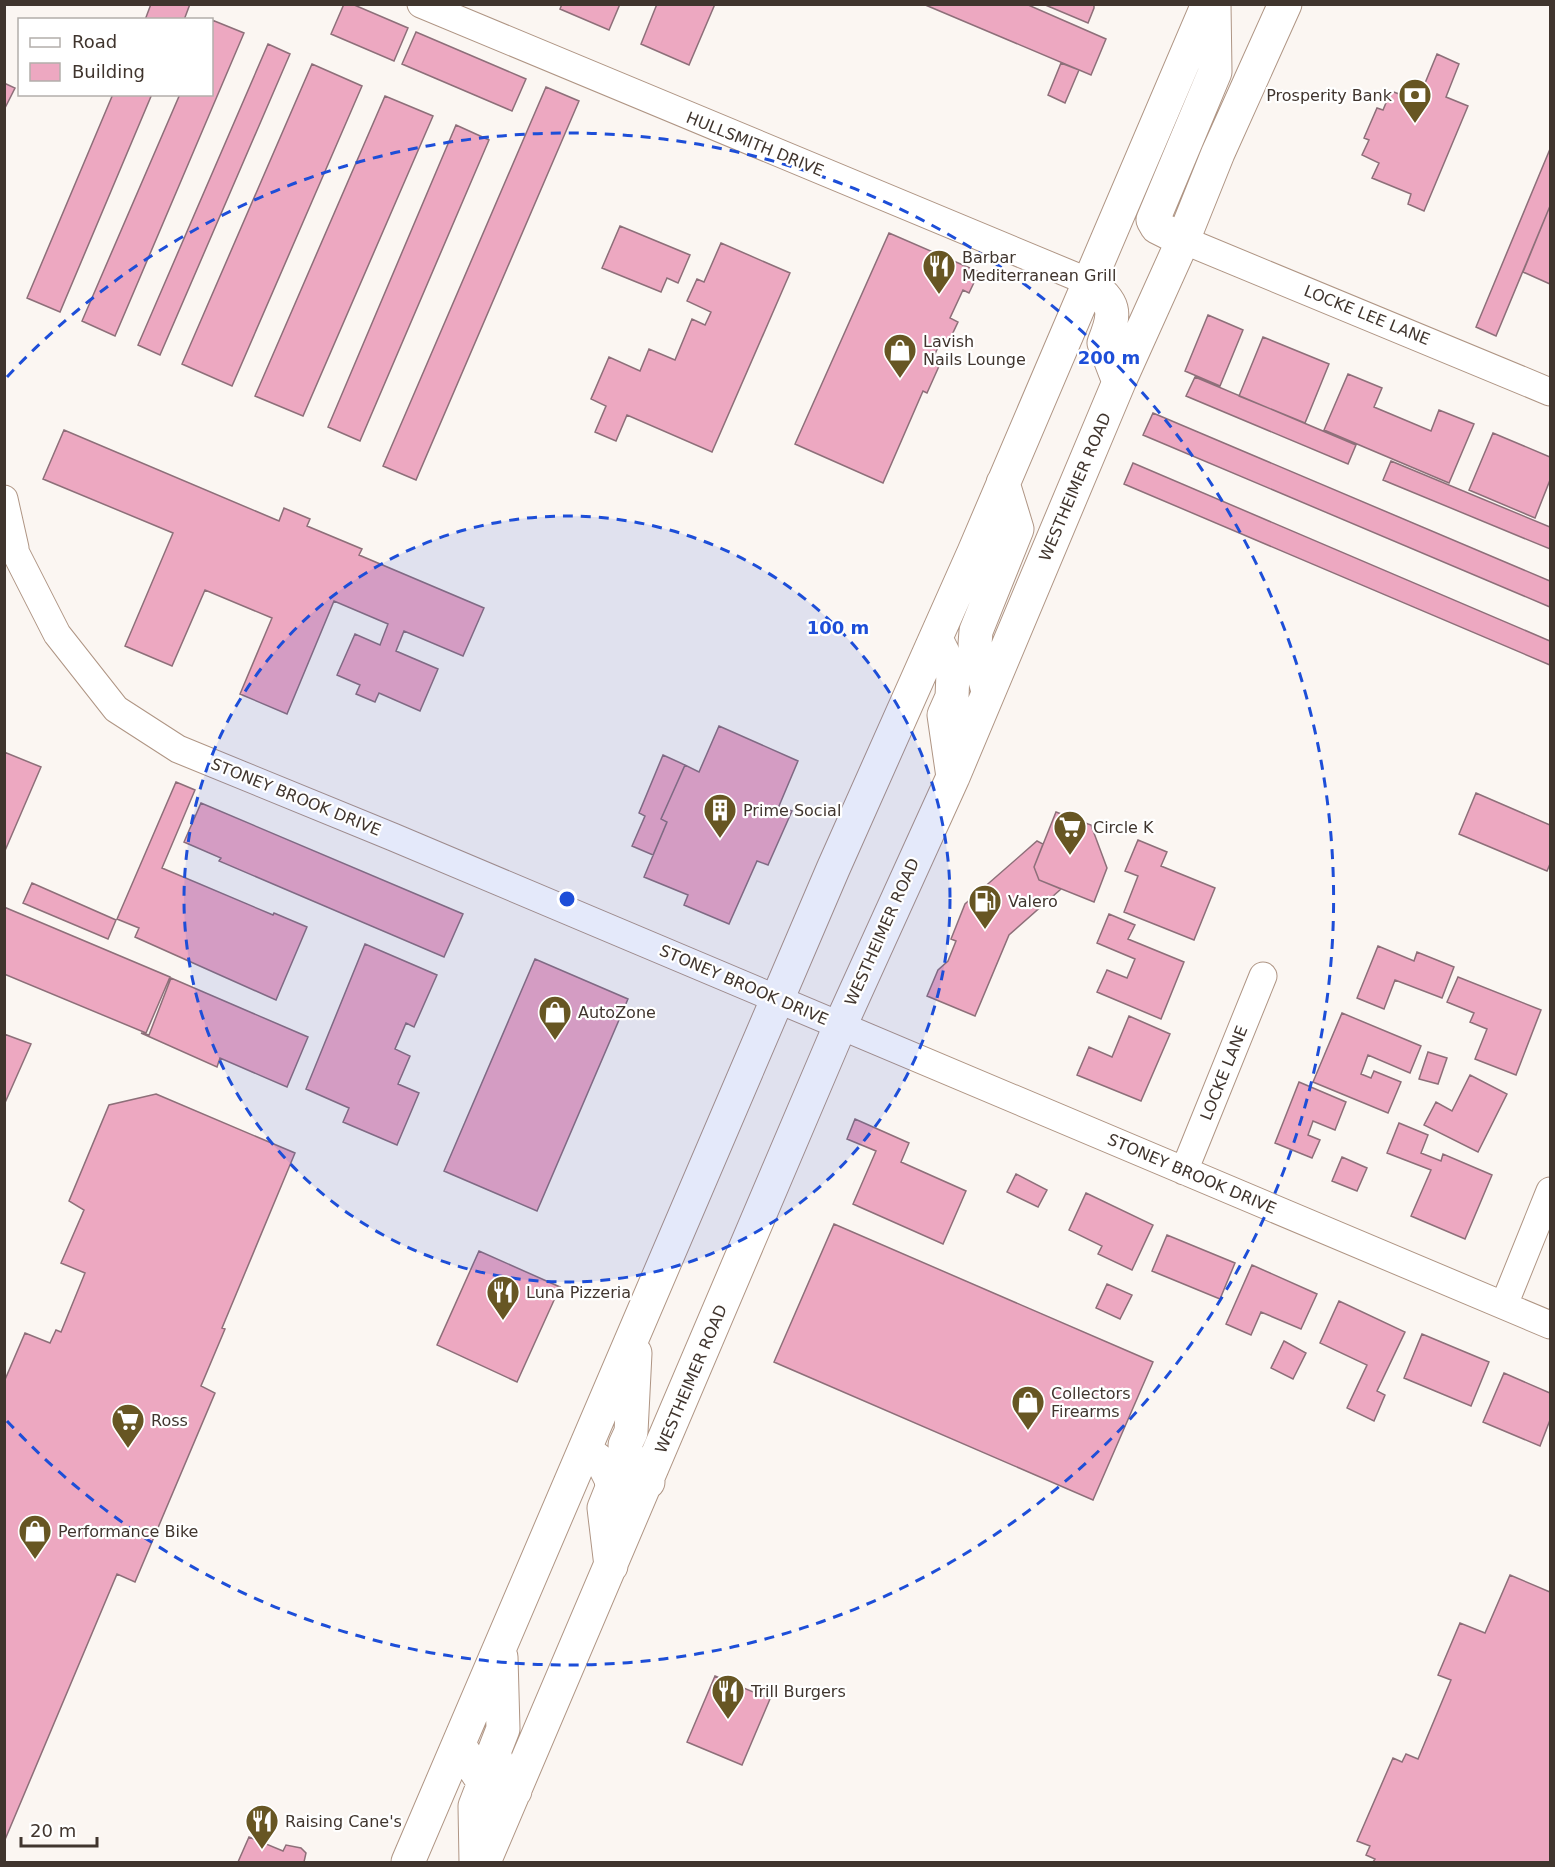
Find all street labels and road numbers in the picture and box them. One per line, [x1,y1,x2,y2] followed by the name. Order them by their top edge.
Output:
[684,108,826,180] street label: HULLSMITH DRIVE
[1301,281,1433,349] street label: LOCKE LEE LANE
[1035,410,1115,564] street label: WESTHEIMER ROAD
[208,754,384,840] street label: STONEY BROOK DRIVE
[841,855,923,1009] street label: WESTHEIMER ROAD
[657,941,831,1029] street label: STONEY BROOK DRIVE
[1196,1023,1252,1123] street label: LOCKE LANE
[1105,1130,1279,1218] street label: STONEY BROOK DRIVE
[651,1302,731,1456] street label: WESTHEIMER ROAD

